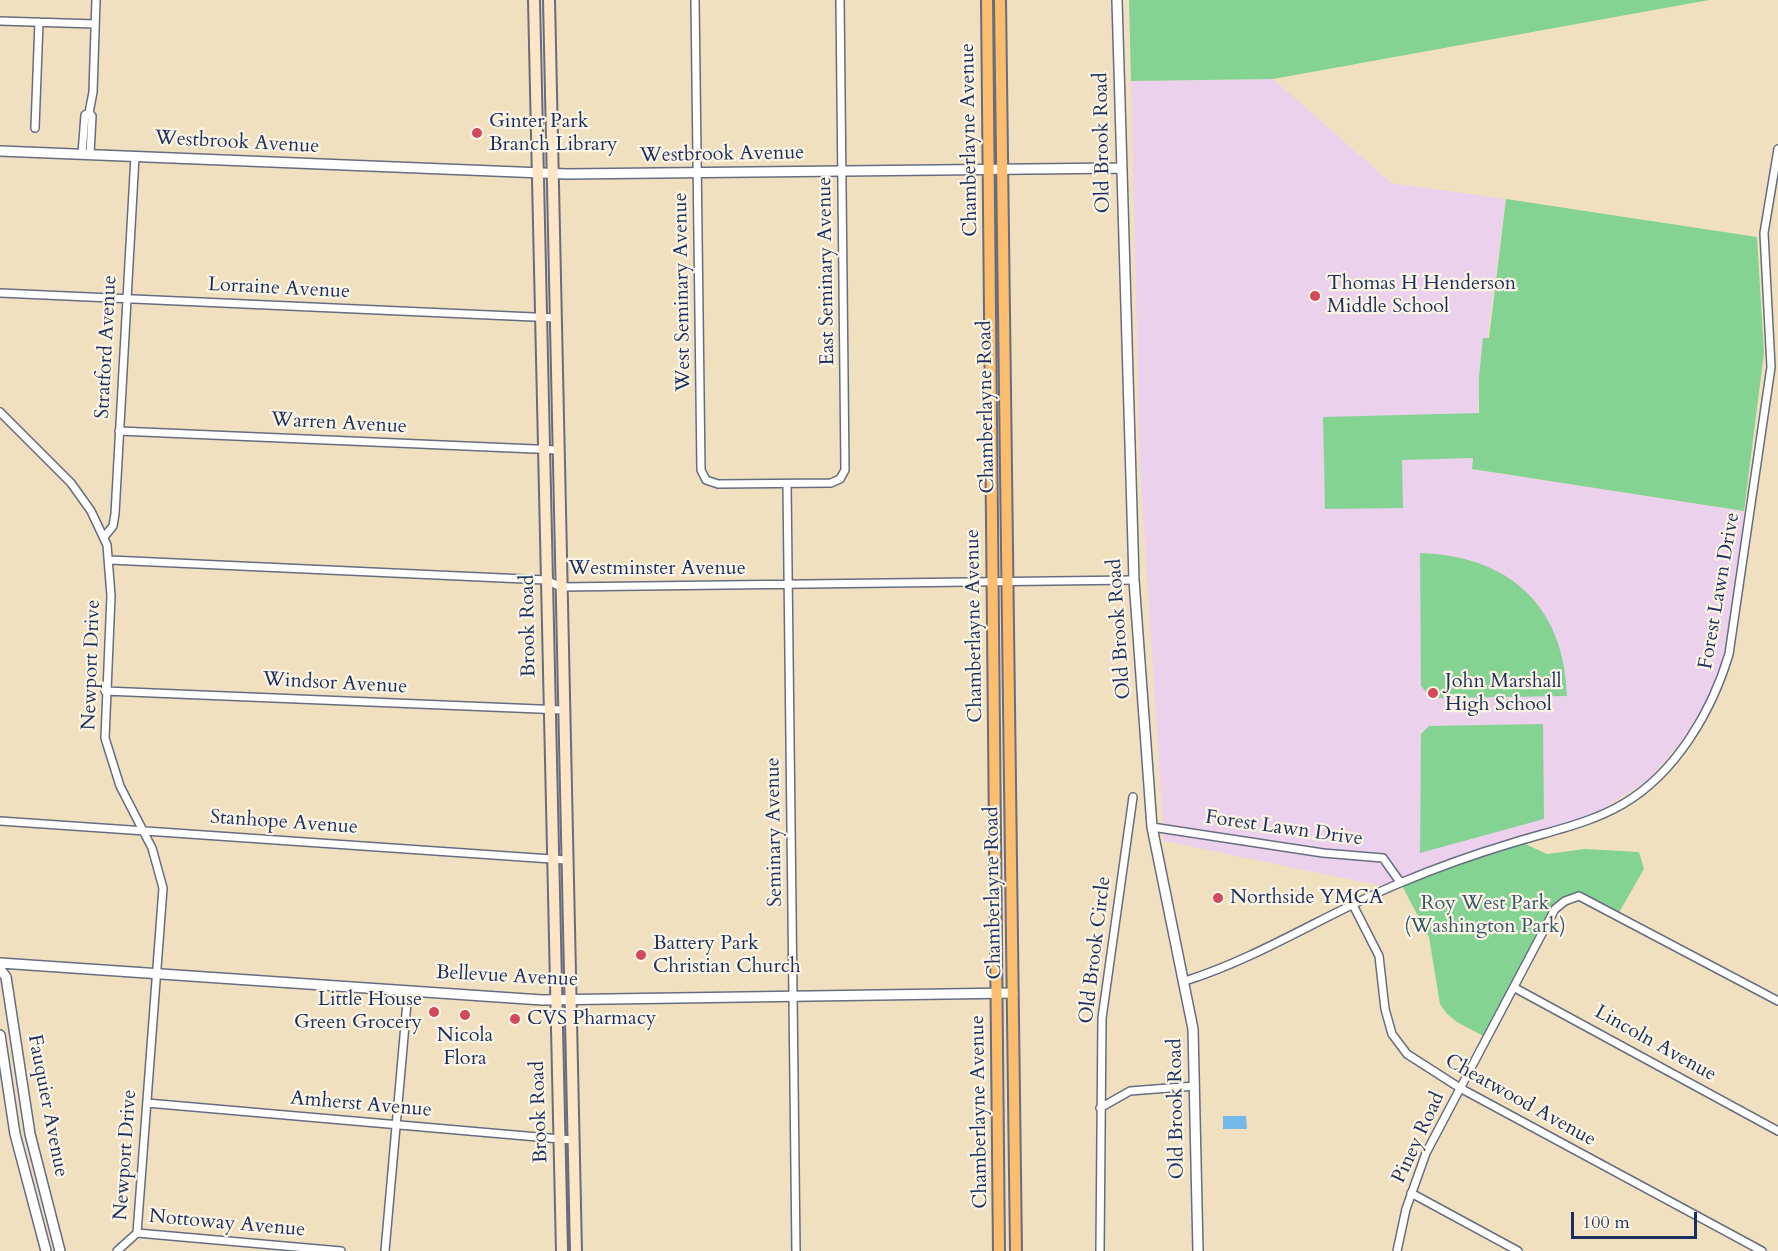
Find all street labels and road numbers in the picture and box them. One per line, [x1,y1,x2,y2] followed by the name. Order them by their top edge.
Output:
[956,43,984,237] street label: Chamberlayne Avenue
[1090,72,1116,214] street label: Old Brook Road
[154,127,320,159] street label: Westbrook Avenue
[639,142,805,168] street label: Westbrook Avenue
[813,176,841,366] street label: East Seminary Avenue
[669,192,697,392] street label: West Seminary Avenue
[207,273,351,305] street label: Lorraine Avenue
[91,275,123,419] street label: Stratford Avenue
[973,320,1001,494] street label: Chamberlayne Road
[270,408,408,440] street label: Warren Avenue
[1694,511,1746,671] street label: Forest Lawn Drive
[961,529,989,723] street label: Chamberlayne Avenue
[568,557,746,581] street label: Westminster Avenue
[1103,558,1137,700] street label: Old Brook Road
[516,575,542,677] street label: Brook Road
[78,599,106,731] street label: Newport Drive
[262,668,408,700] street label: Windsor Avenue
[762,757,788,907] street label: Seminary Avenue
[209,806,359,840] street label: Stanhope Avenue
[980,806,1008,980] street label: Chamberlayne Road
[1204,806,1364,852] street label: Forest Lawn Drive
[1075,875,1117,1025] street label: Old Brook Circle
[435,961,579,993] street label: Bellevue Avenue
[1590,1001,1720,1087] street label: Lincoln Avenue
[966,1015,994,1209] street label: Chamberlayne Avenue
[21,1033,73,1179] street label: Fauquier Avenue
[1164,1038,1190,1180] street label: Old Brook Road
[1440,1050,1600,1152] street label: Cheatwood Avenue
[526,1060,554,1164] street label: Brook Road
[289,1087,433,1123] street label: Amherst Avenue
[109,1089,143,1221] street label: Newport Drive
[1387,1089,1451,1187] street label: Piney Road
[148,1205,306,1243] street label: Nottoway Avenue

